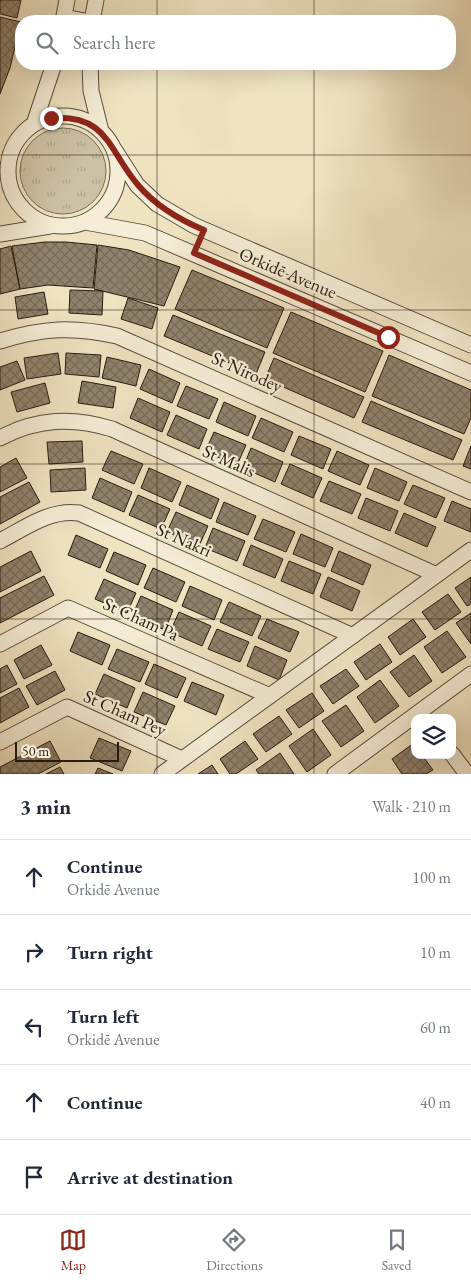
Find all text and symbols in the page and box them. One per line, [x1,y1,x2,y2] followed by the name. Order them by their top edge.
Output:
[15,15,456,70] search box
[33,29,61,57] icon: search
[73,30,155,55] text: Search here
[40,107,63,130] route end
[236,242,341,303] street label: Orkidē Avenue
[377,326,400,349] route start
[208,346,286,397] street label: St Nirodey
[199,439,259,482] street label: St Malis
[153,517,216,562] street label: St Nakri
[100,592,183,646] street label: St Cham Pa
[80,684,170,741] street label: St Cham Pey
[411,714,456,759] map controls
[411,714,456,759] button: layers
[15,739,119,762] scale bar
[22,742,49,760] text: 50 m
[20,793,71,820] text: 3 min
[372,796,451,817] text: Walk · 210 m
[67,854,142,879] text: Continue
[20,863,48,891] icon: ahead
[412,867,451,888] text: 100 m
[67,879,159,900] text: Orkidē Avenue
[20,938,48,966] icon: right
[67,940,153,965] text: Turn right
[420,942,451,963] text: 10 m
[67,1004,139,1029] text: Turn left
[20,1013,48,1041] icon: left
[420,1017,451,1038] text: 60 m
[67,1029,159,1050] text: Orkidē Avenue
[20,1088,48,1116] icon: ahead
[67,1090,142,1115] text: Continue
[420,1092,451,1113] text: 40 m
[20,1163,48,1191] icon: arrive
[67,1165,233,1190] text: Arrive at destination
[59,1226,87,1274] tab: Map
[206,1226,263,1274] tab: Directions
[382,1226,412,1274] tab: Saved

